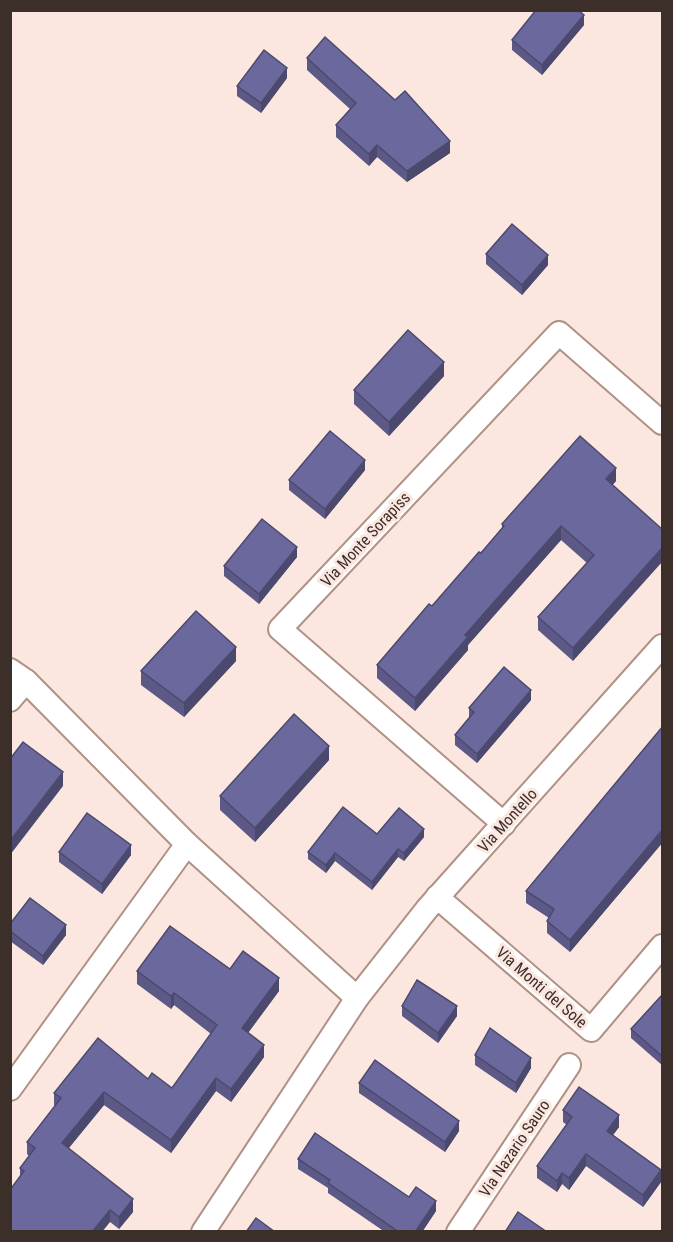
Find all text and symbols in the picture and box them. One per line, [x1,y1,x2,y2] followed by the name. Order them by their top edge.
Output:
[317,488,414,591] street label: Via Monte Sorapiss
[474,784,541,856] street label: Via Montello
[492,943,591,1032] street label: Via Monti del Sole
[475,1096,554,1200] street label: Via Nazario Sauro

